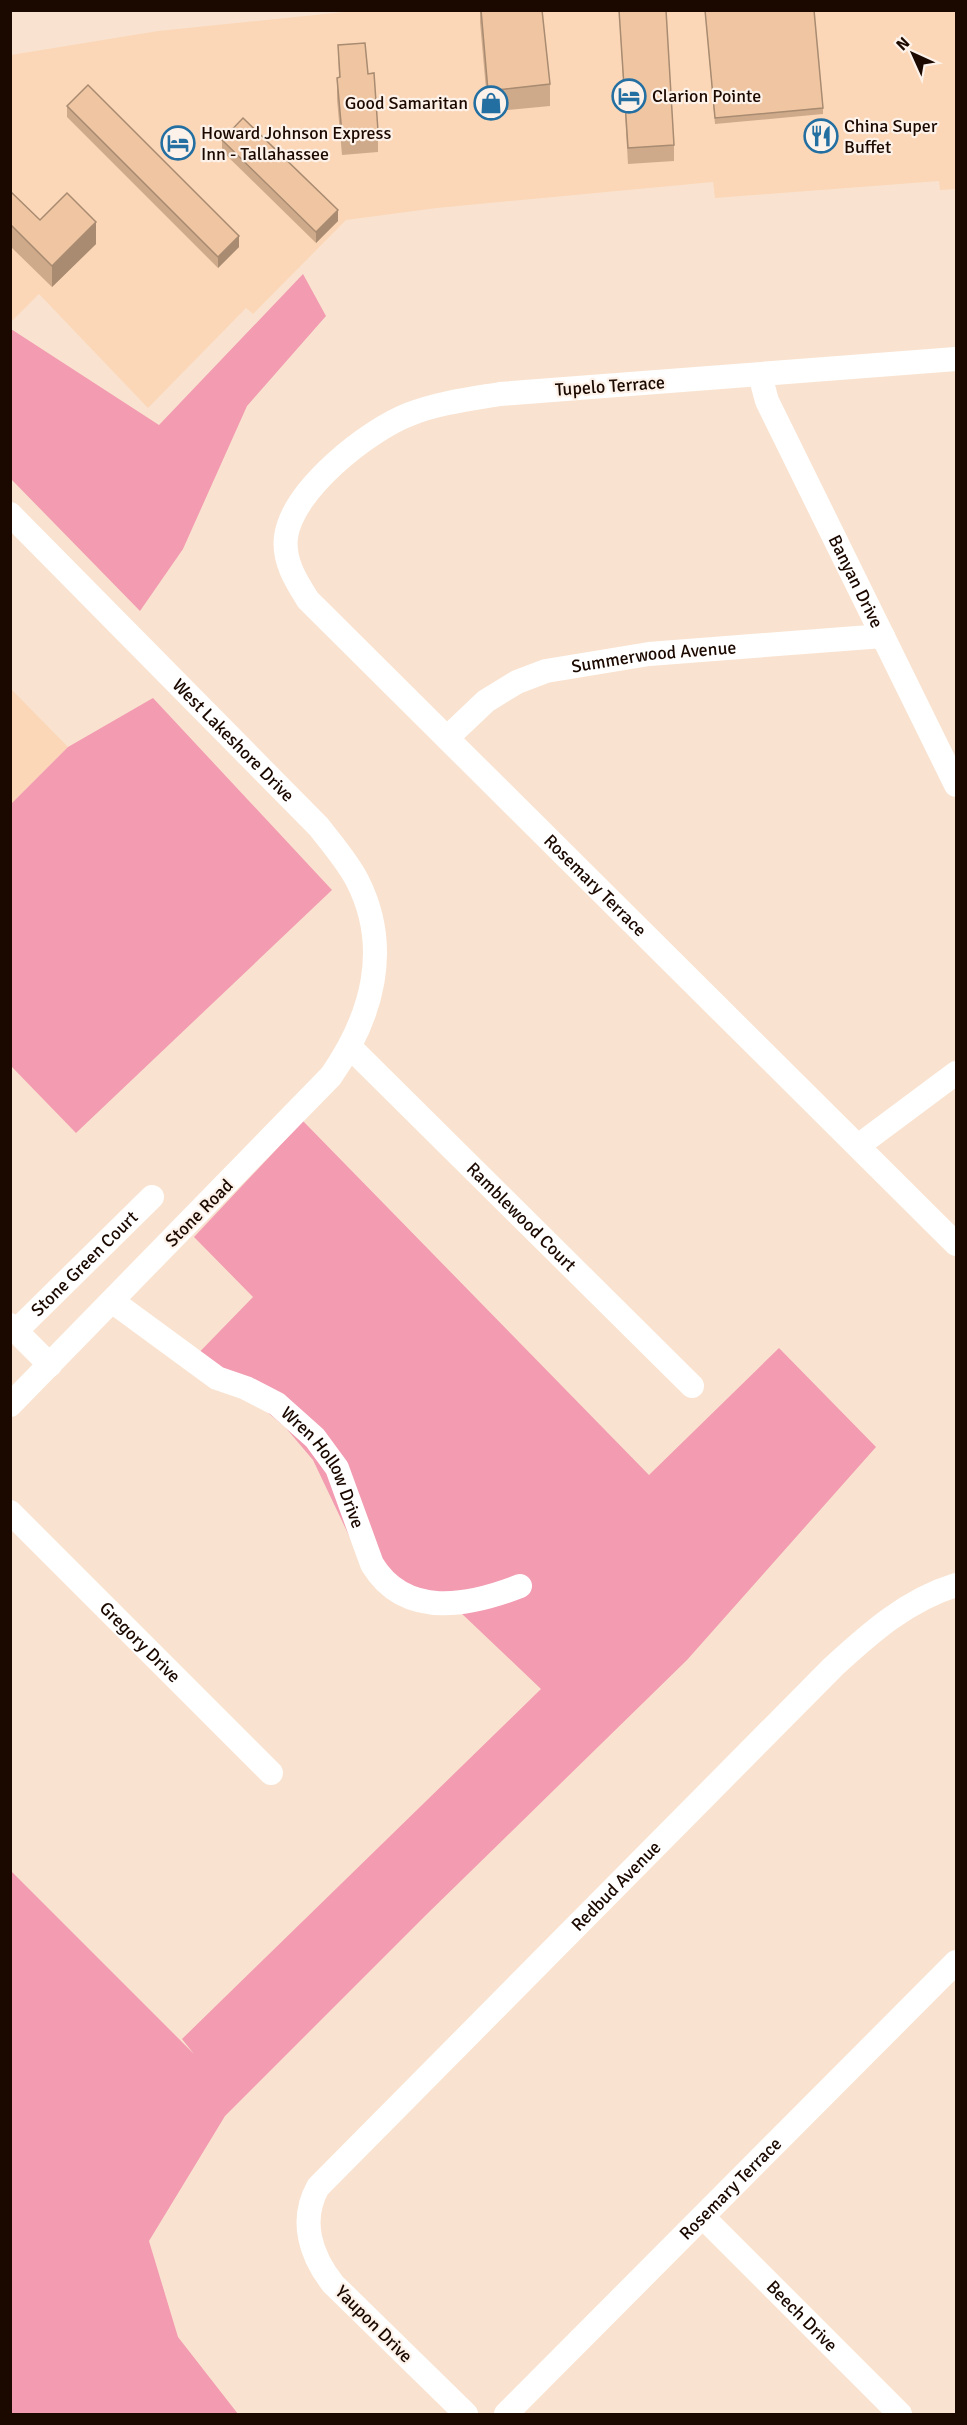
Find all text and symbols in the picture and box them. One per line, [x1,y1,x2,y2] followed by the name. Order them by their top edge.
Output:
[883,24,943,84] north arrow
[892,33,914,55] text: N
[611,78,647,114] hotel icon: Clarion Pointe
[473,85,509,121] shop icon: Good Samaritan
[652,85,761,107] place label: Clarion Pointe
[345,92,468,114] place label: Good Samaritan
[844,115,938,158] place label: China Super Buffet
[803,118,839,154] restaurant icon: China Super Buffet
[201,122,391,165] place label: Howard Johnson Express Inn - Tallahassee
[160,125,196,161] hotel icon: Howard Johnson Express Inn - Tallahassee
[554,371,666,401] street label: Tupelo Terrace
[824,531,888,632] street label: Banyan Drive
[570,636,737,678] street label: Summerwood Avenue
[168,674,299,807] street label: West Lakeshore Drive
[539,830,651,941] street label: Rosemary Terrace
[462,1158,581,1276] street label: Ramblewood Court
[161,1175,237,1251] street label: Stone Road
[26,1206,142,1321] street label: Stone Green Court
[276,1402,369,1531] street label: Wren Hollow Drive
[95,1597,185,1687] street label: Gregory Drive
[567,1836,666,1936] street label: Redbud Avenue
[675,2133,786,2245] street label: Rosemary Terrace
[762,2276,842,2356] street label: Beech Drive
[331,2281,417,2367] street label: Yaupon Drive

